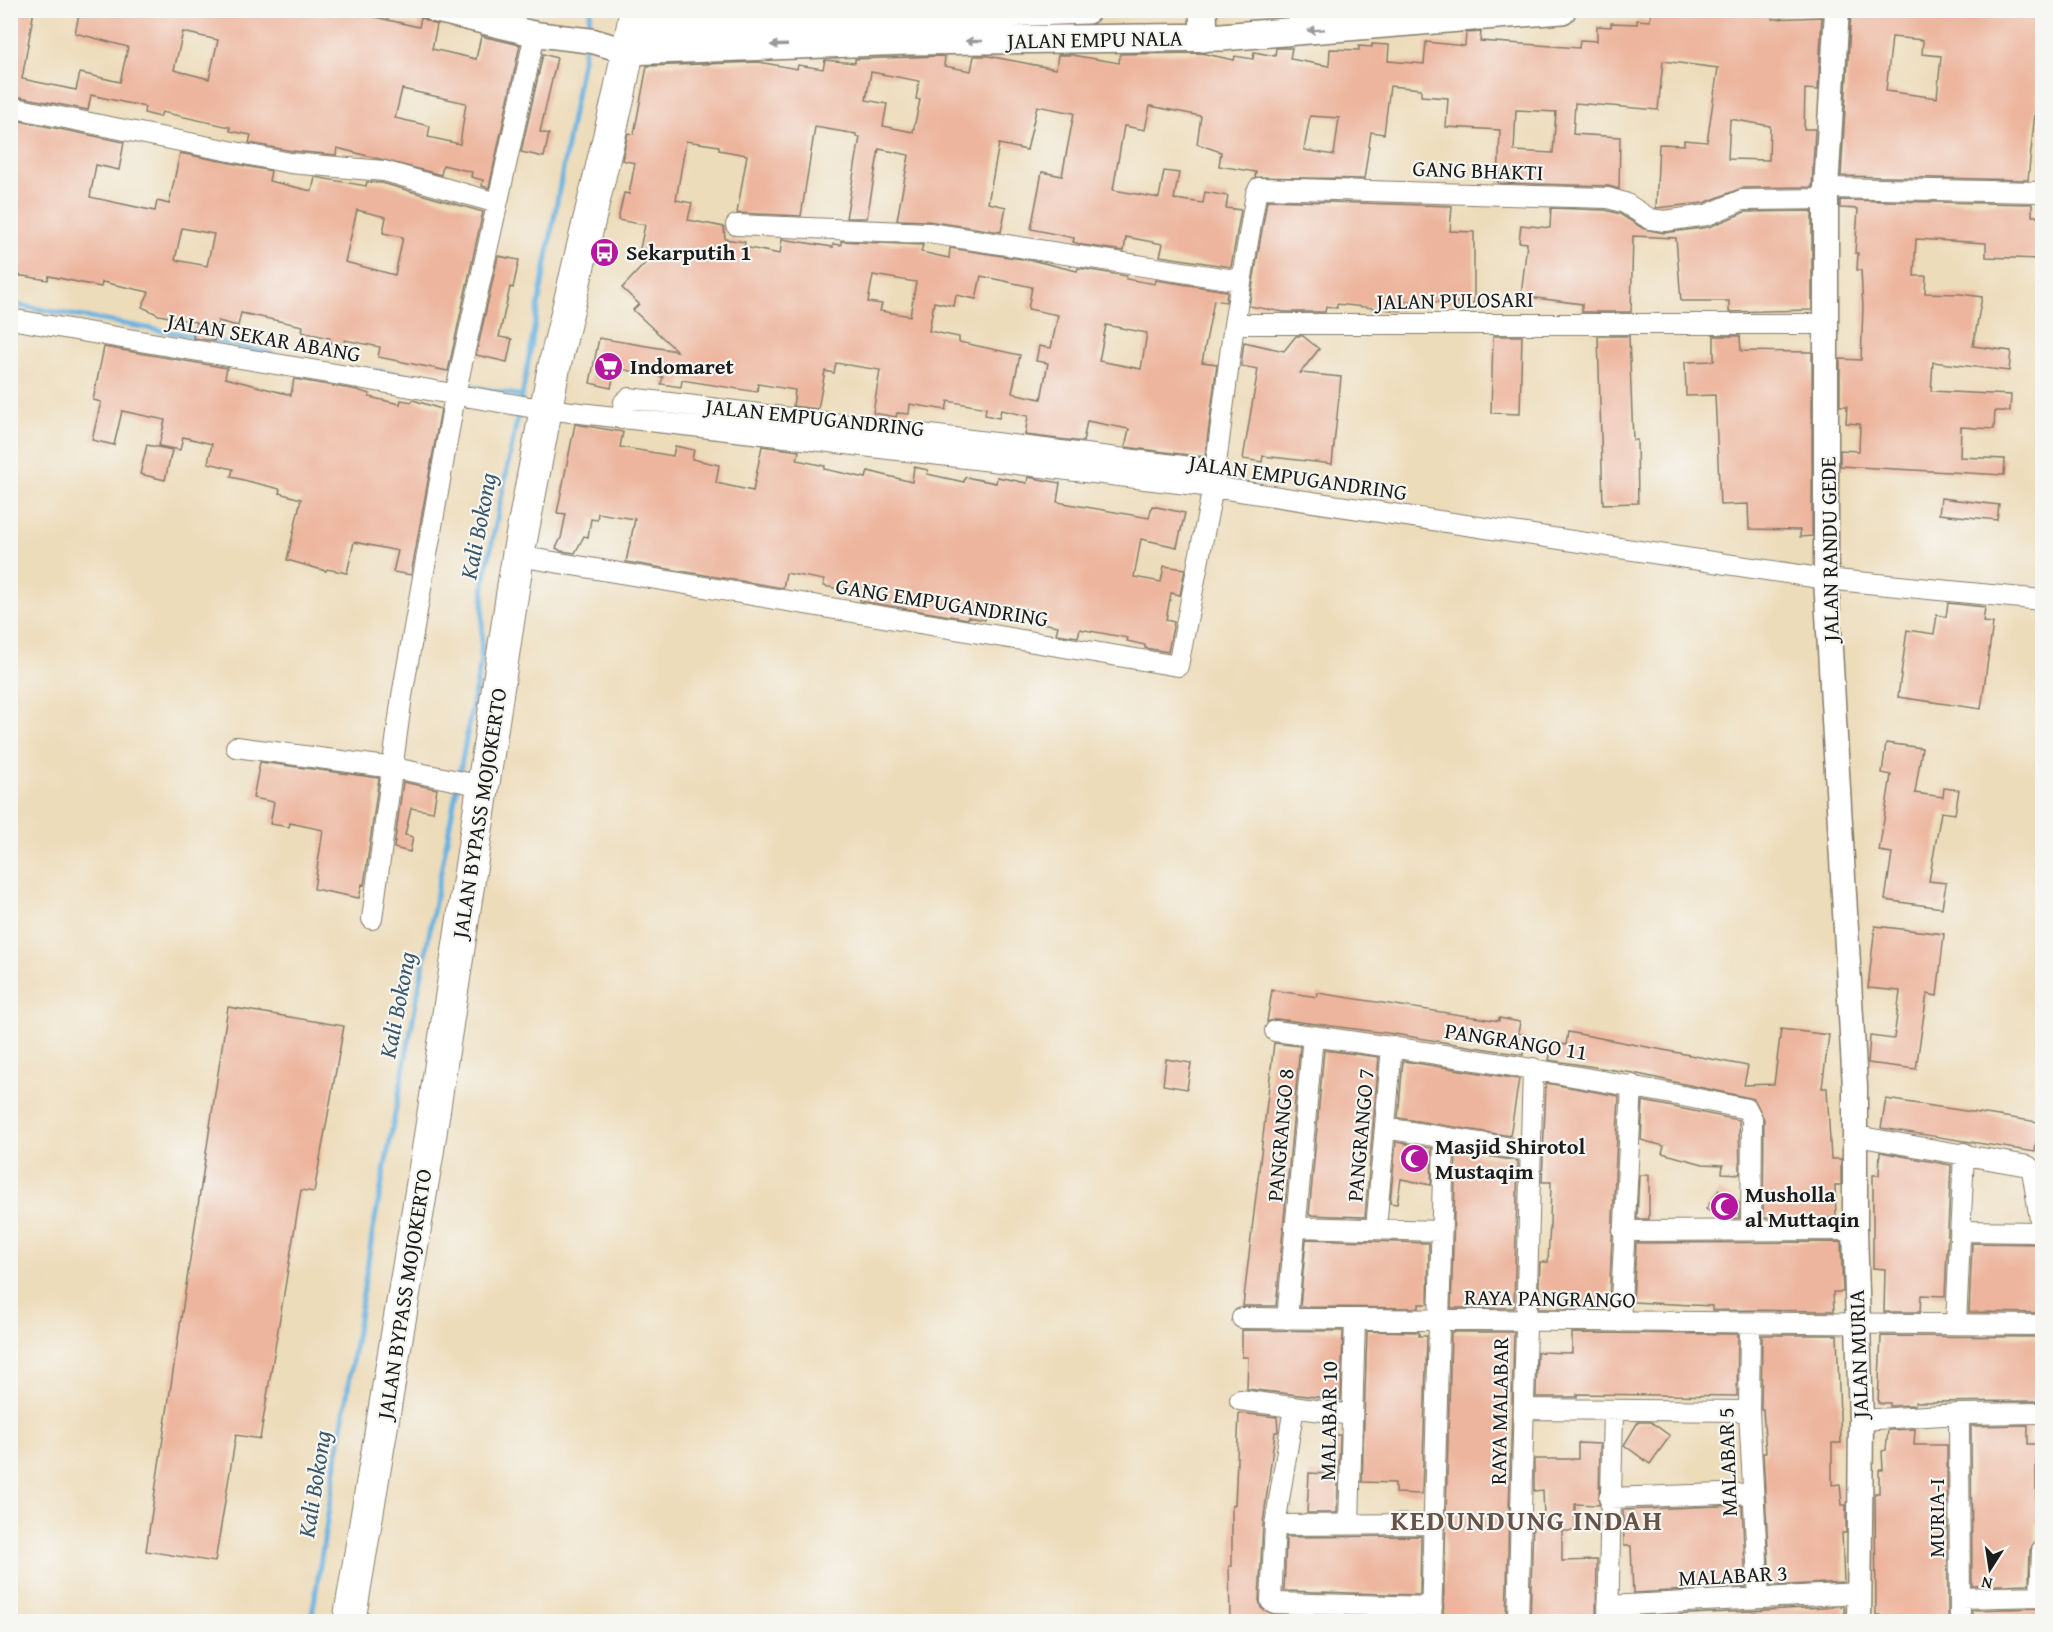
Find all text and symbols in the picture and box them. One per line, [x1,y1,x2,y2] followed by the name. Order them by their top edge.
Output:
[1004,21,1184,57] street label: JALAN EMPU NALA
[1306,25,1325,35] one-way arrow
[964,36,983,46] one-way arrow
[769,40,788,49] one-way arrow
[1412,152,1544,188] street label: GANG BHAKTI
[589,236,621,268] bus stop icon: Sekarputih 1
[626,236,752,268] place label: Sekarputih 1
[1373,283,1534,317] street label: JALAN PULOSARI
[162,304,363,370] street label: JALAN SEKAR ABANG
[593,350,625,382] supermarket icon: Indomaret
[630,350,734,382] place label: Indomaret
[701,389,926,444] street label: JALAN EMPUGANDRING
[1184,445,1409,508] street label: JALAN EMPUGANDRING
[1811,456,1847,645] street label: JALAN RANDU GEDE
[450,470,505,583] water label: Kali Bokong
[833,569,1051,635] street label: GANG EMPUGANDRING
[443,685,515,944] street label: JALAN BYPASS MOJOKERTO
[369,949,424,1062] water label: Kali Bokong
[1442,1014,1590,1068] street label: PANGRANGO 11
[1258,1067,1302,1203] street label: PANGRANGO 8
[1338,1067,1382,1203] street label: PANGRANGO 7
[1435,1130,1585,1187] place label: Masjid Shirotol Mustaqim
[1398,1143,1430,1175] mosque icon: Masjid Shirotol Mustaqim
[368,1166,440,1425] street label: JALAN BYPASS MOJOKERTO
[1745,1178,1860,1235] place label: Musholla al Muttaqin
[1708,1191,1740,1223] mosque icon: Musholla al Muttaqin
[1464,1281,1636,1315] street label: RAYA PANGRANGO
[1840,1288,1876,1422] street label: JALAN MURIA
[1482,1337,1516,1485] street label: RAYA MALABAR
[1311,1361,1345,1481] street label: MALABAR 10
[1709,1407,1745,1517] street label: MALABAR 5
[288,1428,340,1541] water label: Kali Bokong
[1920,1478,1952,1558] street label: MURIA-I
[1391,1499,1663,1540] district label: KEDUNDUNG INDAH
[1960,1539,2020,1599] north arrow
[1678,1556,1788,1594] street label: MALABAR 3
[1979,1571,1995,1597] text: N

